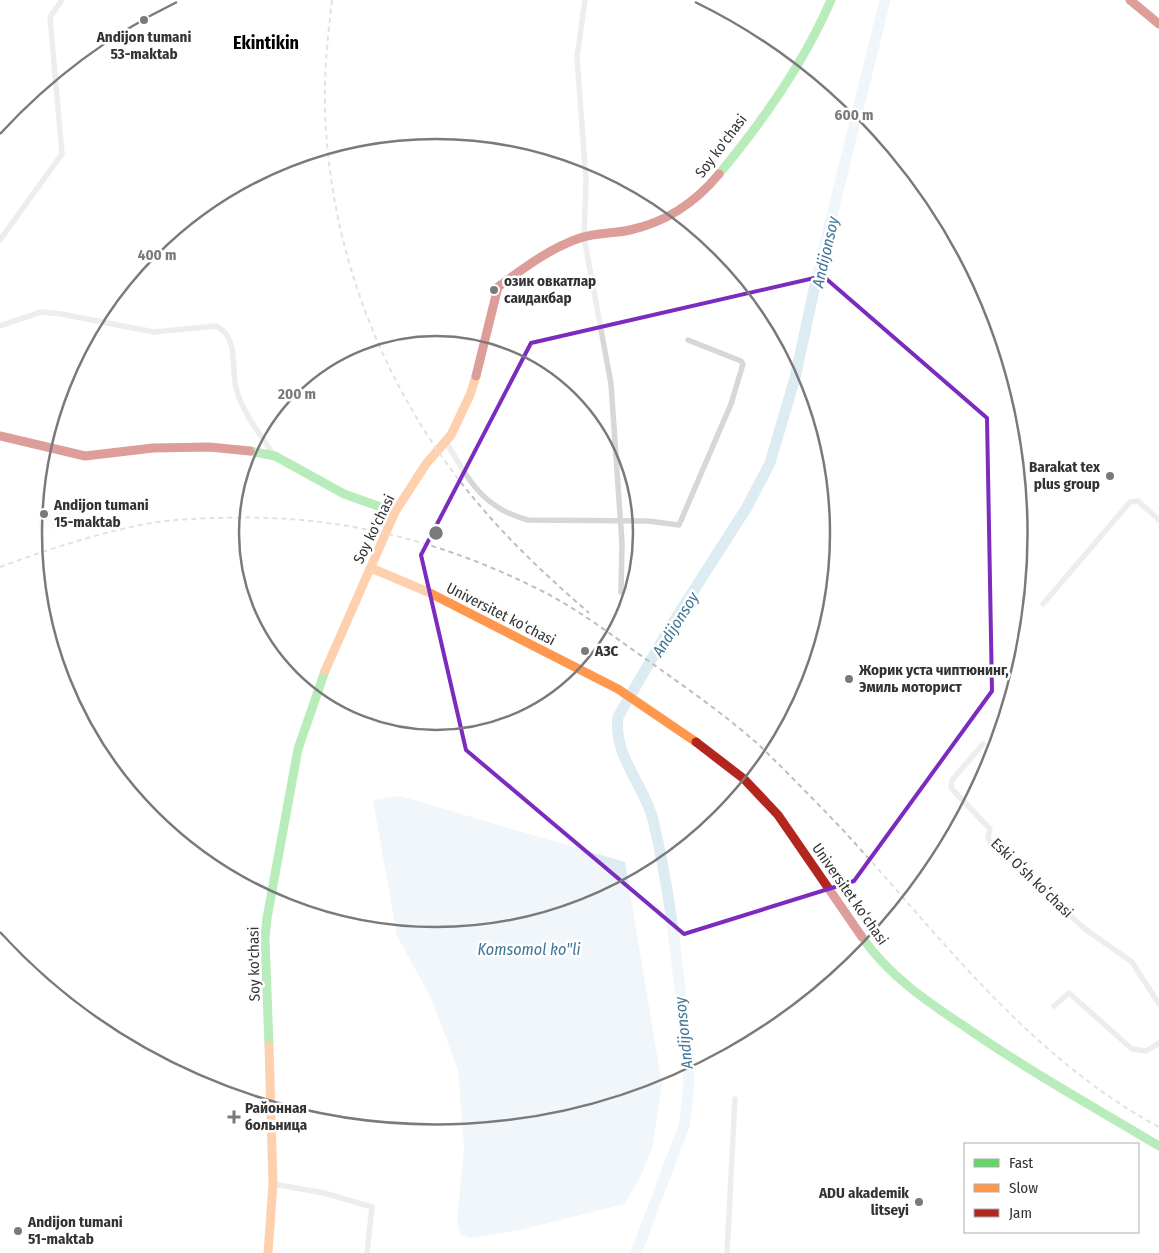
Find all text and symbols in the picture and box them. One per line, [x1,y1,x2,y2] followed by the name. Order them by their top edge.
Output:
[138,14,150,26] marker: Andijon tumani 53-maktab
[96,28,191,63] place label: Andijon tumani 53-maktab
[233,32,299,54] district label: Ekintikin
[835,106,873,124] text: 600 m
[691,111,751,181] street label: Soy ko'chasi
[808,214,843,290] water label: Andijonsoy
[138,246,176,264] text: 400 m
[504,272,596,307] place label: озик овкатлар саидакбар
[488,284,500,296] marker: озик овкатлар саидакбар
[277,385,316,403] text: 200 m
[1029,458,1101,493] place label: Barakat tex plus group
[1104,470,1116,482] marker: Barakat tex plus group
[350,491,398,567] street label: Soy ko'chasi
[53,496,149,531] place label: Andijon tumani 15-maktab
[38,508,50,520] marker: Andijon tumani 15-maktab
[427,524,445,542] centre of rings
[443,579,559,649] street label: Universitet kо‘chasi
[648,588,703,661] water label: Andijonsoy
[594,642,619,660] place label: АЗС
[579,645,591,657] marker: АЗС
[858,661,1009,696] place label: Жорик уста чиптюнинг, Эмиль моторист
[843,673,855,685] marker: Жорик уста чиптюнинг, Эмиль моторист
[987,834,1077,922] street label: Eski Oʻsh koʻchasi
[808,840,892,948] street label: Universitet kо‘chasi
[244,926,264,1002] street label: Soy ko'chasi
[478,940,580,959] water label: Komsomol ko"li
[670,995,697,1071] water label: Andijonsoy
[245,1099,308,1134] place label: Районная больница
[227,1110,241,1124] marker: Районная больница
[964,1143,1139,1233] legend
[1009,1154,1033,1172] text: Fast
[1009,1179,1038,1197] text: Slow
[818,1184,909,1219] place label: ADU akademik litseyi
[913,1196,925,1208] marker: ADU akademik litseyi
[1009,1204,1032,1222] text: Jam
[27,1213,123,1248] place label: Andijon tumani 51-maktab
[12,1225,24,1237] marker: Andijon tumani 51-maktab

